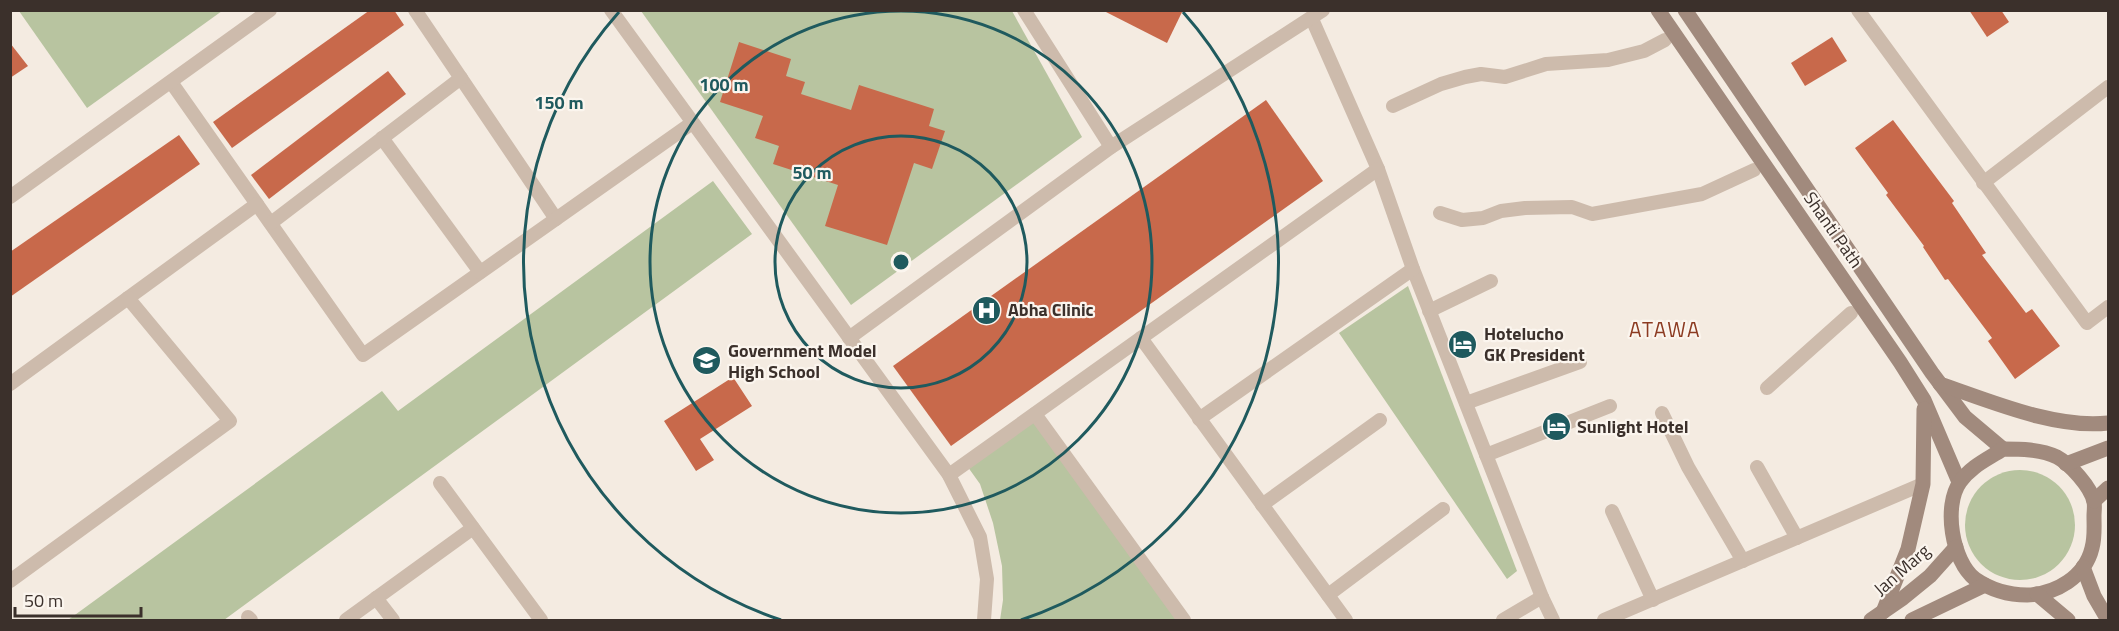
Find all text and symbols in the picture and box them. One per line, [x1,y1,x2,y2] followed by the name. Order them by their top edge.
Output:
[699,71,749,98] text: 100 m
[534,89,584,116] text: 150 m
[792,159,832,186] text: 50 m
[1797,186,1870,273] street label: Shanti Path
[891,252,911,272] centre of rings
[971,294,1003,326] hospital icon: Abha Clinic
[1008,296,1094,323] place label: Abha Clinic
[1629,313,1701,345] district label: ATAWA
[1484,320,1585,368] place label: Hotelucho GK President
[1447,328,1479,360] hotel icon: Hotelucho GK President
[728,337,877,385] place label: Government Model High School
[691,345,723,377] school or university icon: Government Model High School
[1540,411,1572,443] hotel icon: Sunlight Hotel
[1577,413,1689,440] place label: Sunlight Hotel
[1867,537,1936,602] street label: Jan Marg
[15,580,141,618] scale bar
[24,587,63,614] text: 50 m

